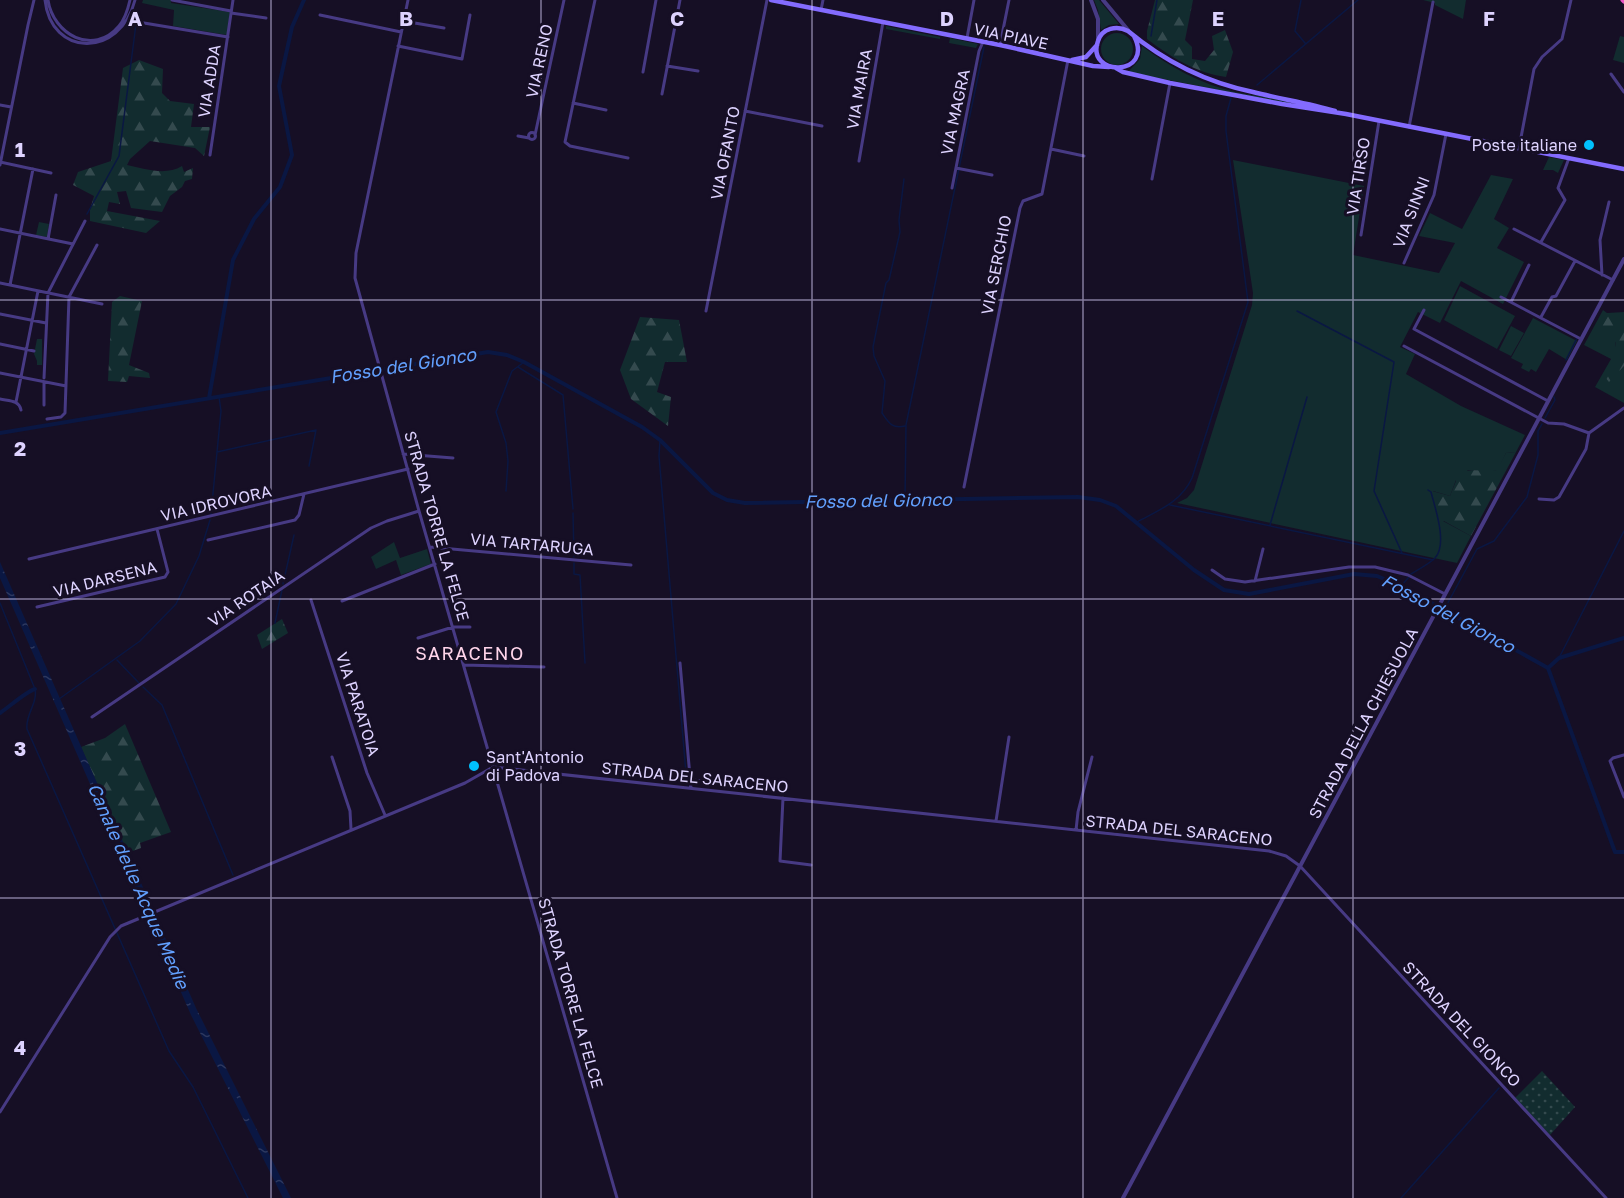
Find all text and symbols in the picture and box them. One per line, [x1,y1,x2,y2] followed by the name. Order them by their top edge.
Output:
[128,6,142,30] text: A
[399,6,413,30] text: B
[670,6,684,30] text: C
[940,6,954,30] text: D
[1212,6,1224,30] text: E
[1483,6,1495,30] text: F
[972,18,1050,54] street label: VIA PIAVE
[521,22,557,100] street label: VIA RENO
[193,43,225,119] street label: VIA ADDA
[842,47,876,131] street label: VIA MAIRA
[936,67,974,157] street label: VIA MAGRA
[706,104,744,202] street label: VIA OFANTO
[1472,135,1577,155] place label: Poste italiane
[1342,136,1374,216] street label: VIA TIRSO
[15,137,25,161] text: 1
[1582,138,1596,152] marker: Poste italiane
[1388,173,1434,251] street label: VIA SINNI
[977,213,1015,317] street label: VIA SERCHIO
[328,342,479,387] water label: Fosso del Gionco
[400,429,474,623] street label: STRADA TORRE LA FELCE
[14,436,26,460] text: 2
[159,480,274,525] street label: VIA IDROVORA
[804,488,953,512] water label: Fosso del Gionco
[469,529,595,559] street label: VIA TARTARUGA
[51,556,159,602] street label: VIA DARSENA
[204,565,288,631] street label: VIA ROTAIA
[1378,569,1520,658] water label: Fosso del Gionco
[1304,624,1422,822] street label: STRADA DELLA CHIESUOLA
[415,642,525,664] district label: SARACENO
[332,650,384,759] street label: VIA PARATOIA
[14,736,26,760] text: 3
[486,747,584,785] place label: Sant'Antonio di Padova
[600,757,790,797] street label: STRADA DEL SARACENO
[467,759,481,773] marker: Sant'Antonio di Padova
[84,779,195,993] water label: Canale delle Acque Medie
[1084,810,1274,850] street label: STRADA DEL SARACENO
[534,896,608,1090] street label: STRADA TORRE LA FELCE
[1399,957,1525,1091] street label: STRADA DEL GIONCO
[14,1035,26,1059] text: 4

